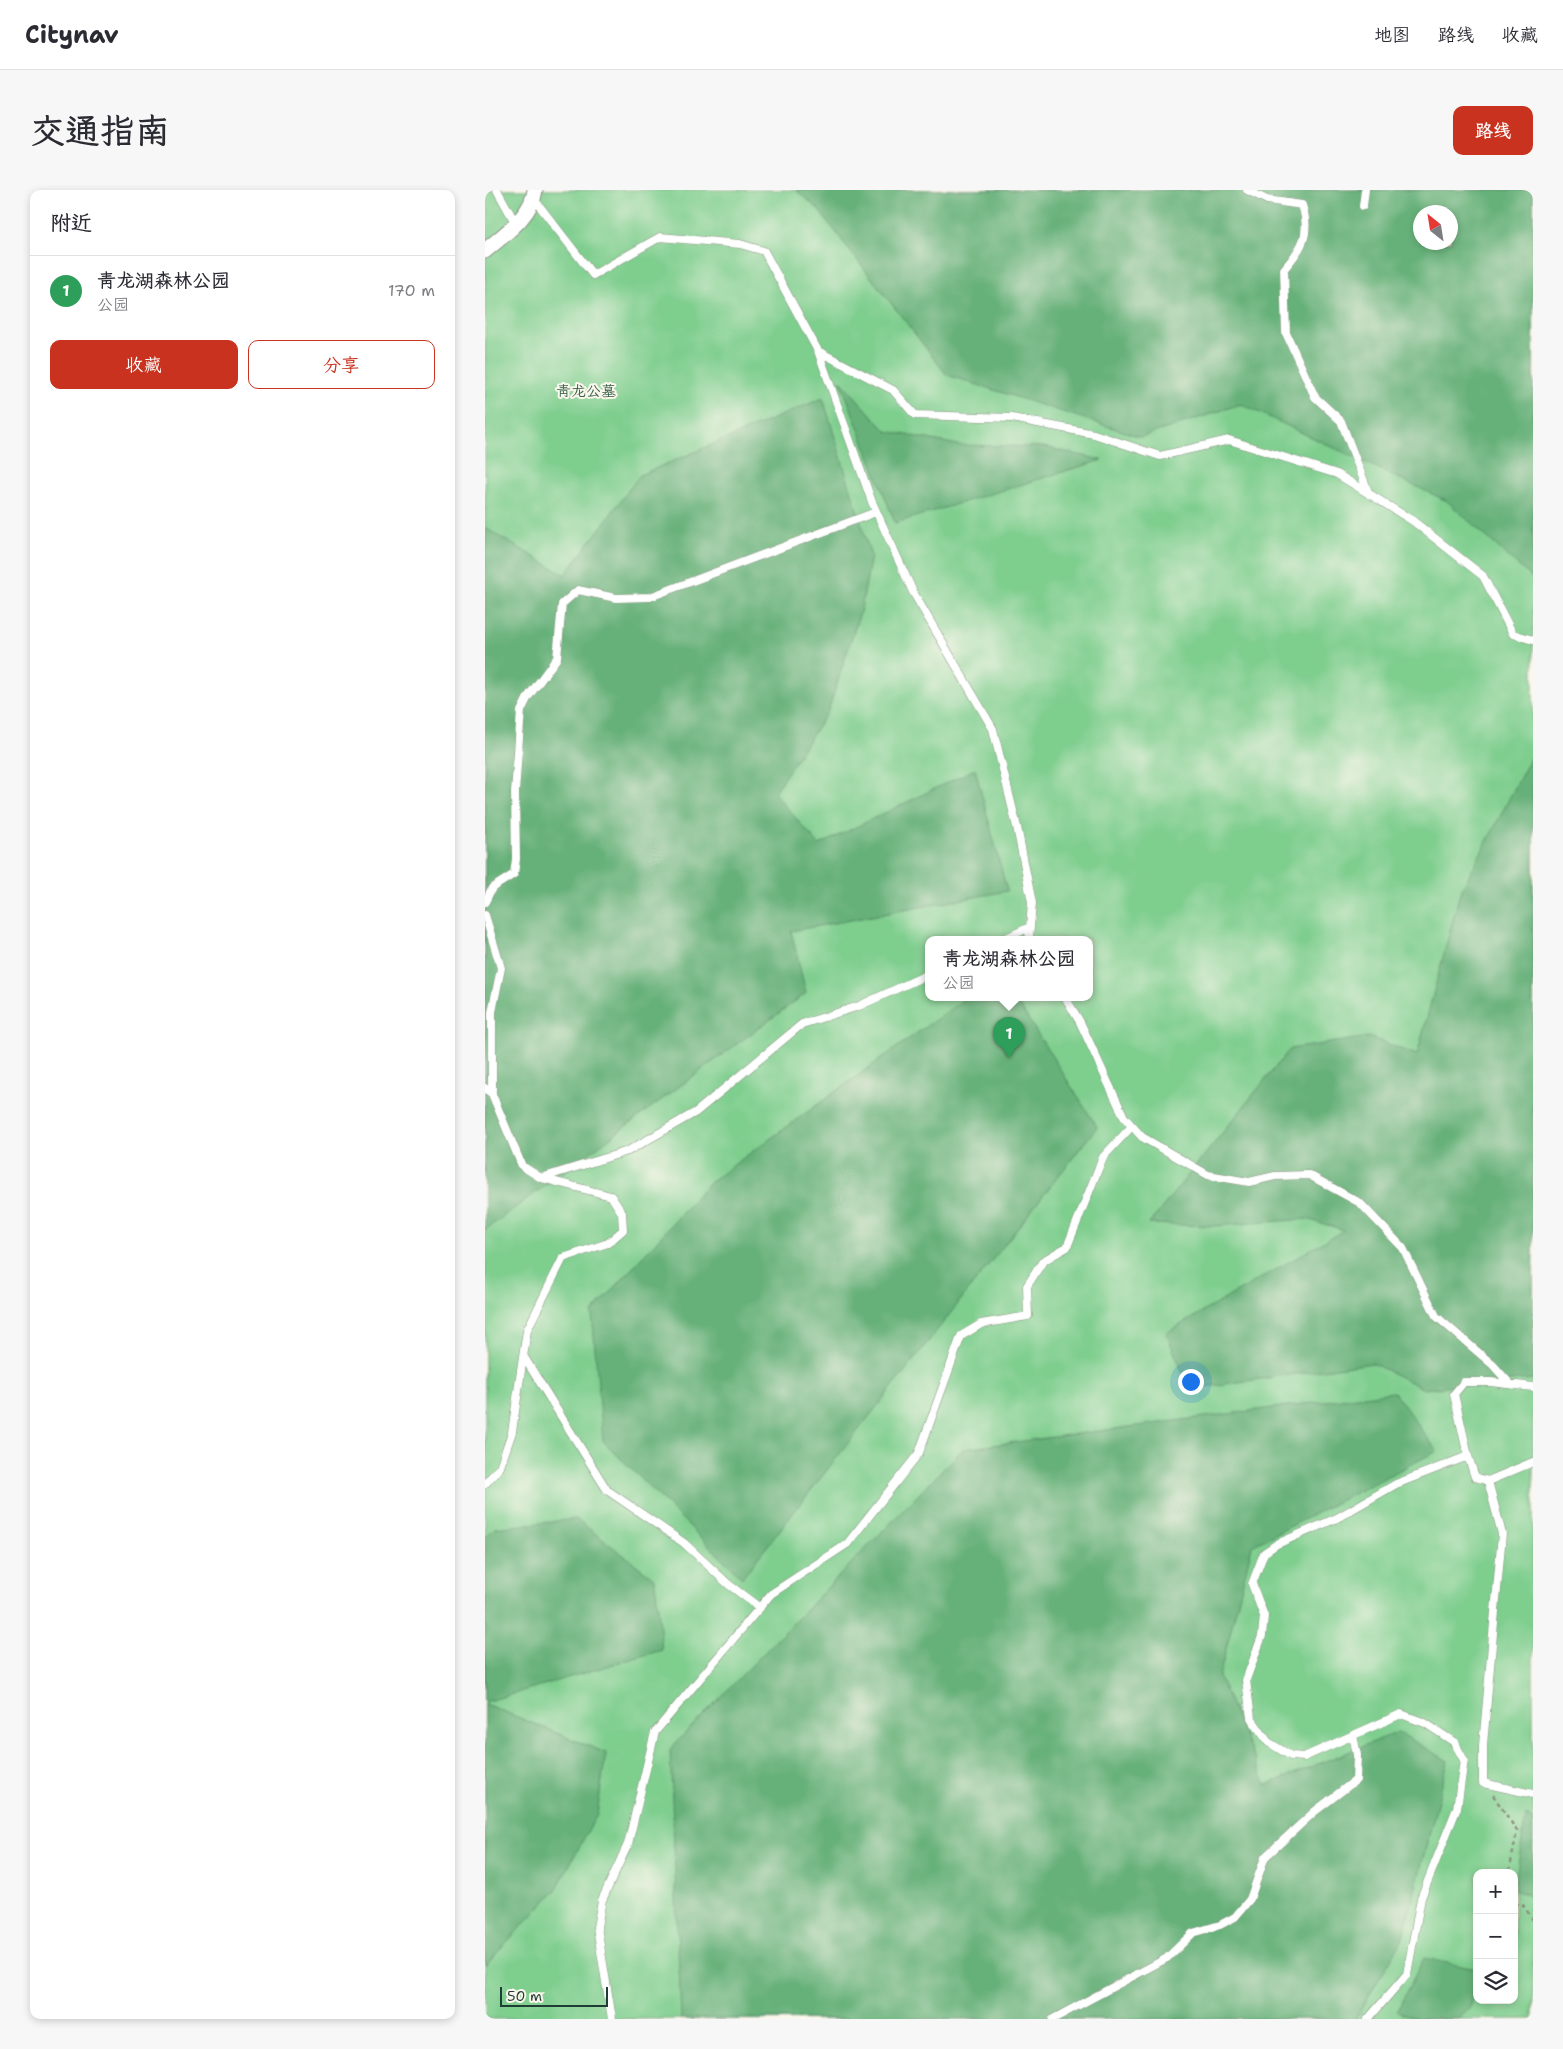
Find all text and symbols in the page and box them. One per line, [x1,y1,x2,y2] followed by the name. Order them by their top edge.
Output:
[25,19,119,51] text: Citynav
[1374,23,1410,47] text: 地图
[1438,23,1474,47] text: 路线
[1502,23,1538,47] text: 收藏
[1453,106,1533,155] button: 路线
[30,107,170,154] text: 交通指南
[1413,205,1458,250] north arrow
[50,209,92,237] text: 附近
[97,268,230,293] text: 青龙湖森林公园
[62,280,70,301] text: 1
[388,280,435,301] text: 170 m
[97,294,129,315] text: 公园
[50,340,238,389] button: 收藏
[248,340,435,389] button: 分享
[556,381,616,401] park label: 青龙公墓
[925,936,1093,1001] popup
[942,946,1076,971] text: 青龙湖森林公园
[942,972,975,993] text: 公园
[993,1017,1025,1058] pin: 1
[1178,1369,1204,1395] your location
[1473,1869,1518,2004] map controls
[1473,1869,1518,1914] button: +
[1473,1914,1518,1959] button: −
[1473,1959,1518,2004] button: layers
[500,1984,607,2007] scale bar
[507,1987,542,2005] text: 50 m

